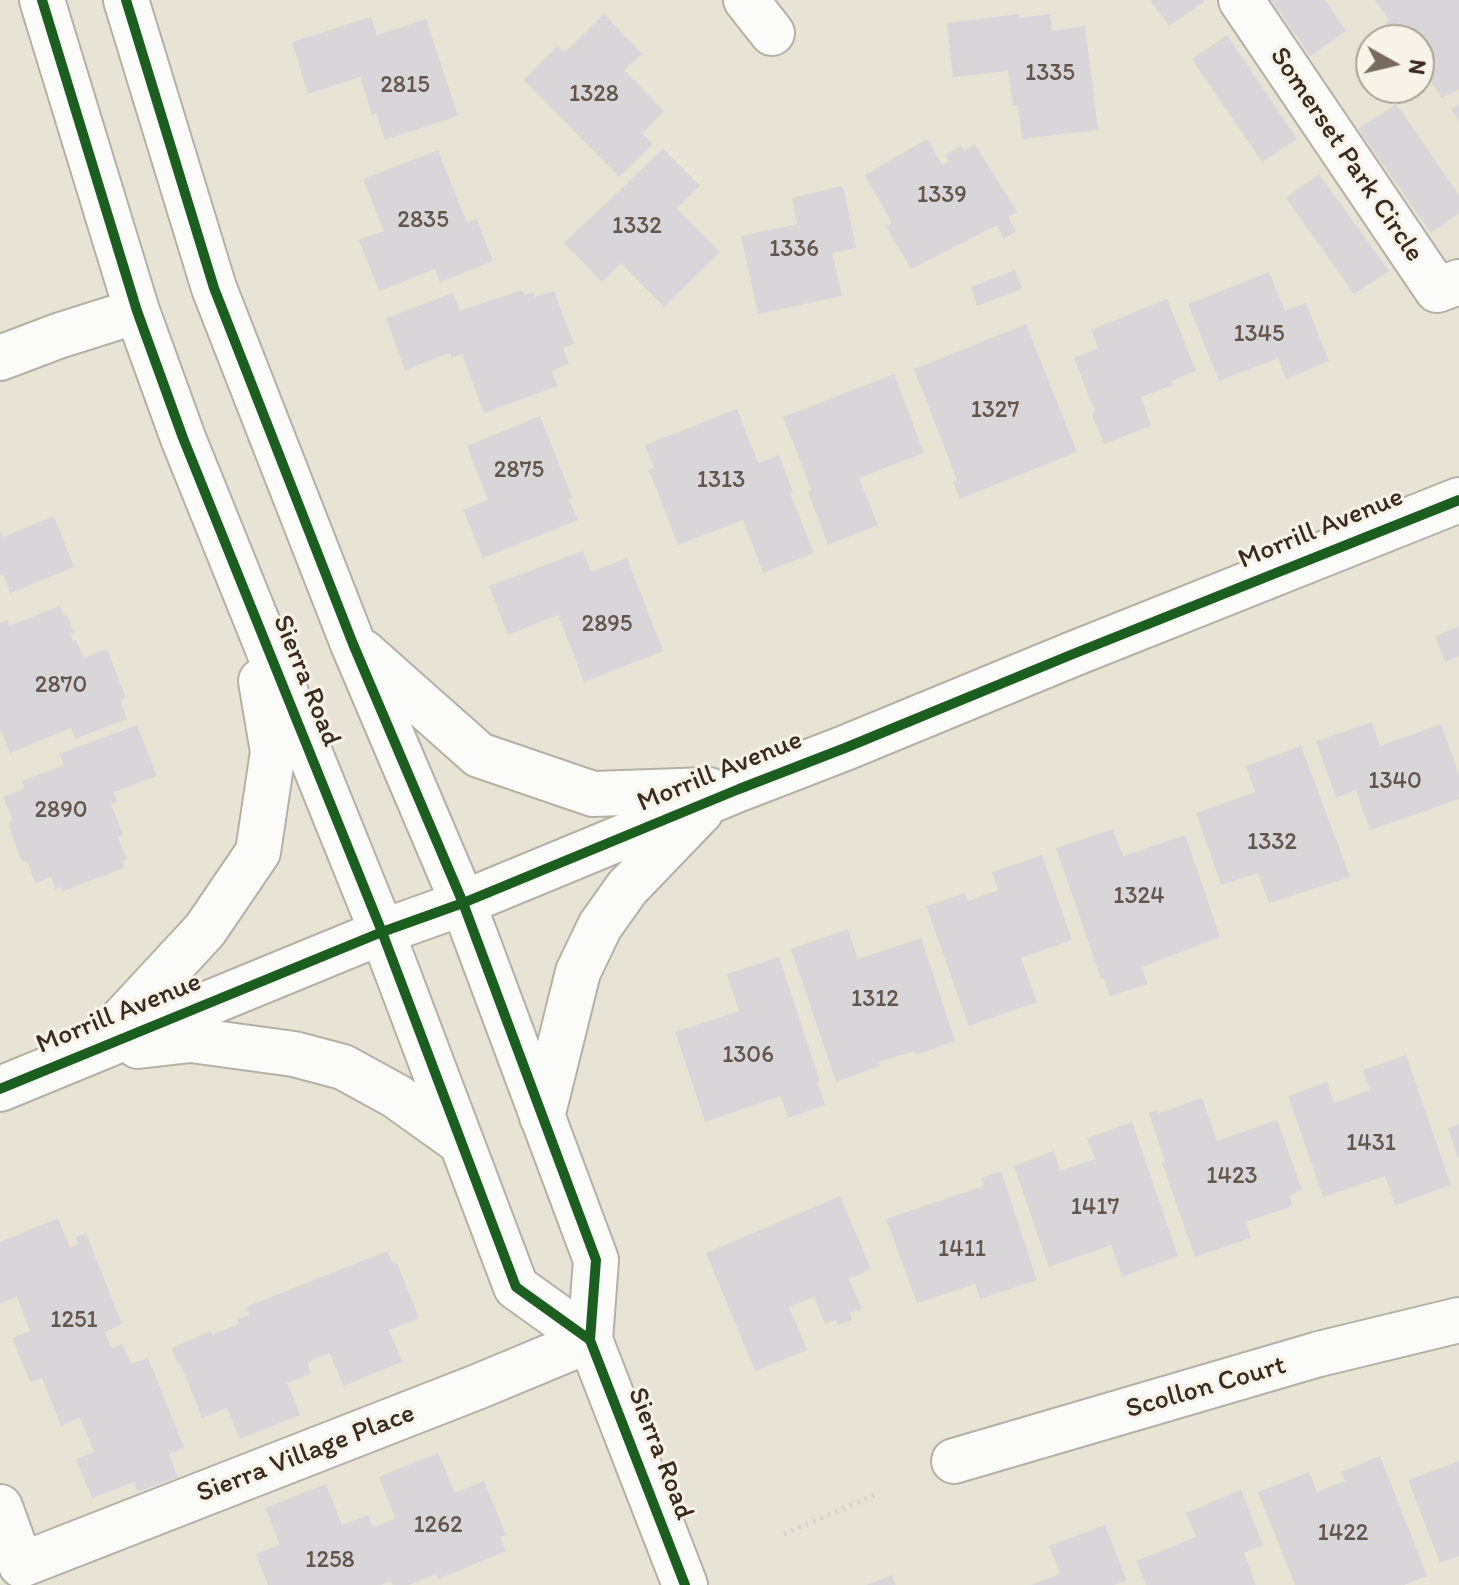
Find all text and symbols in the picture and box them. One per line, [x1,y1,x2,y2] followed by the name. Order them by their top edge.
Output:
[1355,24,1435,104] north arrow
[1262,41,1430,269] street label: Somerset Park Circle
[1403,58,1432,76] text: N
[1025,60,1075,88] house number: 1335
[380,72,430,100] house number: 2815
[569,81,619,109] house number: 1328
[917,182,967,210] house number: 1339
[397,207,449,235] house number: 2835
[612,213,662,241] house number: 1332
[769,236,819,264] house number: 1336
[1233,321,1285,349] house number: 1345
[971,397,1019,425] house number: 1327
[494,457,544,485] house number: 2875
[697,467,745,495] house number: 1313
[1234,481,1408,577] street label: Morrill Avenue
[264,610,348,752] street label: Sierra Road
[582,611,632,639] house number: 2895
[35,672,87,700] house number: 2870
[633,724,807,820] street label: Morrill Avenue
[1368,768,1422,796] house number: 1340
[34,797,88,825] house number: 2890
[1247,829,1297,857] house number: 1332
[1113,883,1165,911] house number: 1324
[32,966,206,1062] street label: Morrill Avenue
[851,986,899,1014] house number: 1312
[722,1042,774,1070] house number: 1306
[1346,1130,1396,1158] house number: 1431
[1206,1163,1258,1191] house number: 1423
[1071,1194,1119,1222] house number: 1417
[938,1236,986,1264] house number: 1411
[50,1307,98,1335] house number: 1251
[1122,1349,1290,1427] street label: Scollon Court
[619,1383,701,1525] street label: Sierra Road
[192,1397,420,1511] street label: Sierra Village Place
[413,1512,463,1540] house number: 1262
[1318,1520,1368,1548] house number: 1422
[305,1547,355,1575] house number: 1258

